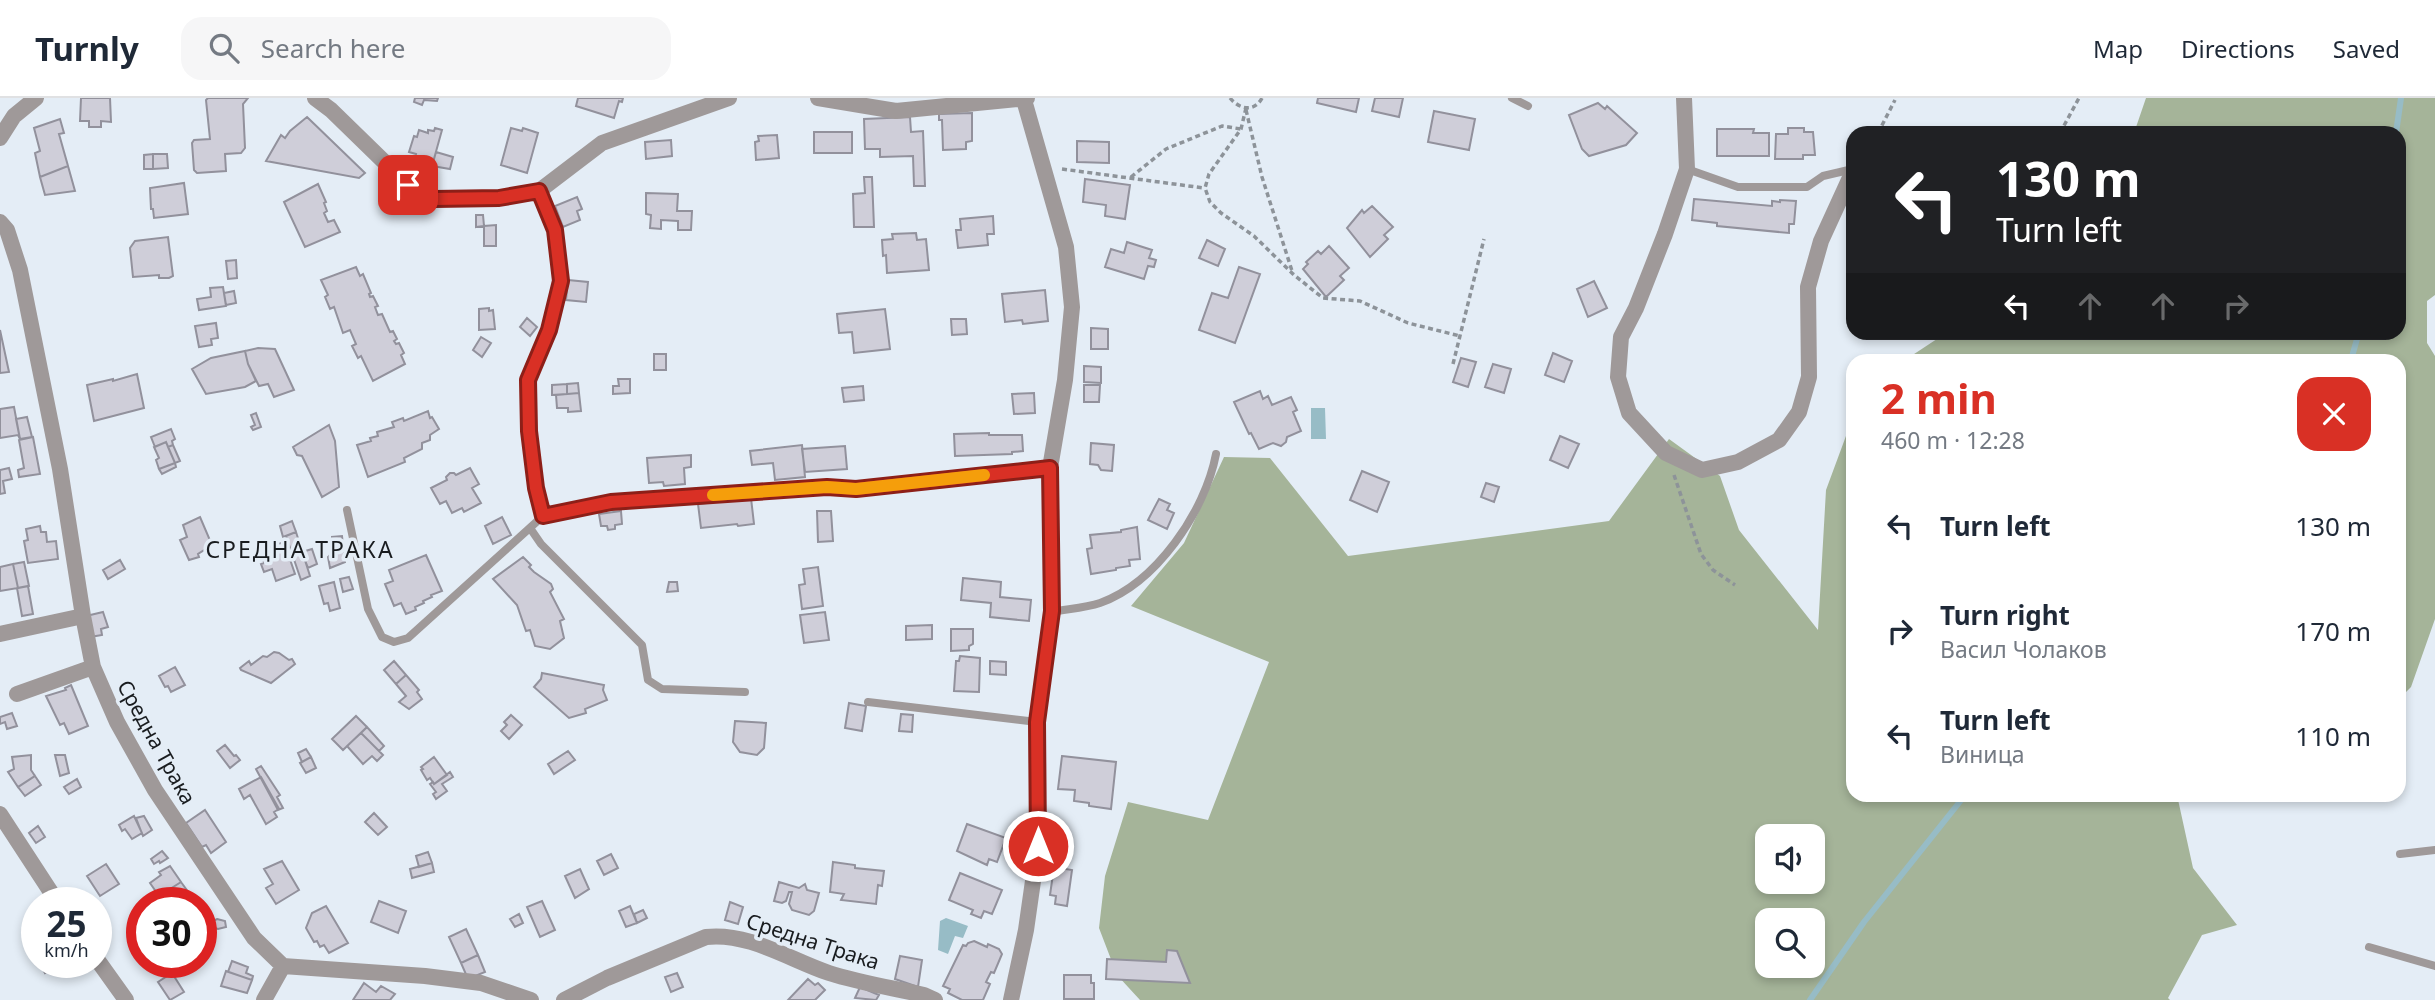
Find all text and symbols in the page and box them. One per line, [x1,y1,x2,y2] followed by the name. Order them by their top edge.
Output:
[181,17,671,80] search box
[35,26,139,71] text: Turnly
[205,29,243,67] icon: search
[261,30,405,66] text: Search here
[2093,32,2143,65] text: Map
[2181,32,2295,65] text: Directions
[2333,32,2400,65] text: Saved
[1996,145,2141,211] text: 130 m
[1881,154,1972,245] icon: left
[378,155,438,215] pin
[389,166,427,204] icon: arrive
[1996,208,2122,251] text: Turn left
[1998,287,2036,325] icon: left
[2071,287,2109,325] icon: ahead
[2144,287,2182,325] icon: ahead
[2217,287,2255,325] icon: right
[1881,369,1997,426] text: 2 min
[2297,377,2371,451] button: close
[1881,424,2025,456] text: 460 m · 12:28
[1881,507,1919,545] icon: left
[1940,508,2051,544] text: Turn left
[2295,508,2371,544] text: 130 m
[205,533,395,565] district label: СРЕДНА ТРАКА
[1940,597,2070,633] text: Turn right
[1881,612,1919,650] icon: right
[2295,613,2371,649] text: 170 m
[1940,633,2107,665] text: Васил Чолаков
[111,675,203,809] street label: Средна Трака
[1940,702,2051,738] text: Turn left
[1881,717,1919,755] icon: left
[2295,718,2371,754] text: 110 m
[1940,738,2025,770] text: Виница
[1001,809,1075,883] position arrow
[1755,824,1825,978] map controls
[1755,824,1825,894] button: sound
[126,887,217,978] speed limit sign: 30
[46,900,87,947] text: 25
[743,906,883,976] street label: Средна Трака
[1755,908,1825,978] button: search
[44,938,89,962] text: km/h

